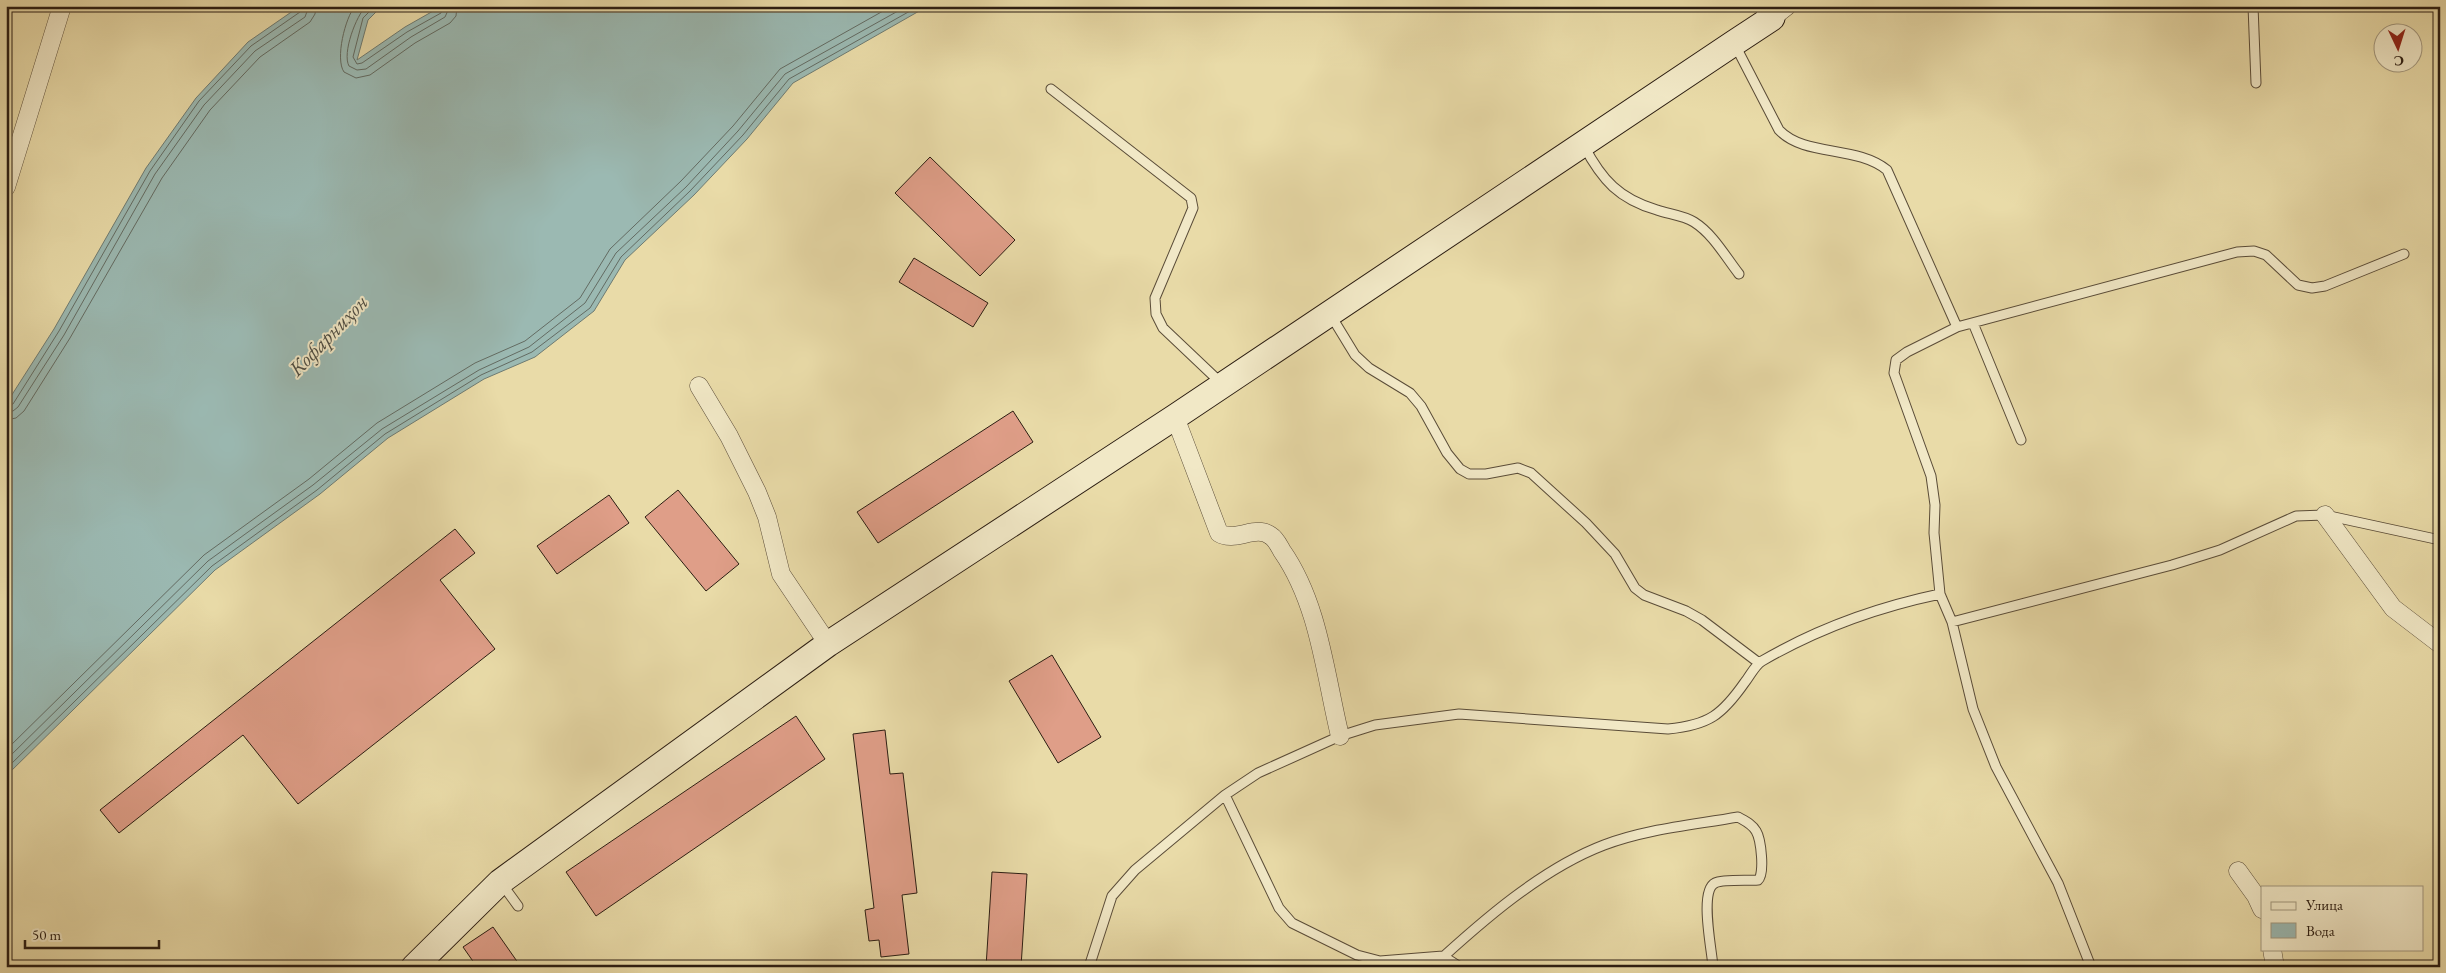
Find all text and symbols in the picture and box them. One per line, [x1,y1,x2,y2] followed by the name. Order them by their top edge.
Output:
[2374,22,2424,72] north arrow
[2393,52,2404,70] text: С
[282,288,374,382] water label: Кофарниҳон
[2261,886,2424,950] legend
[2305,895,2343,914] text: Улица
[25,918,159,950] scale bar
[2306,921,2335,940] text: Вода
[32,925,61,944] text: 50 m

